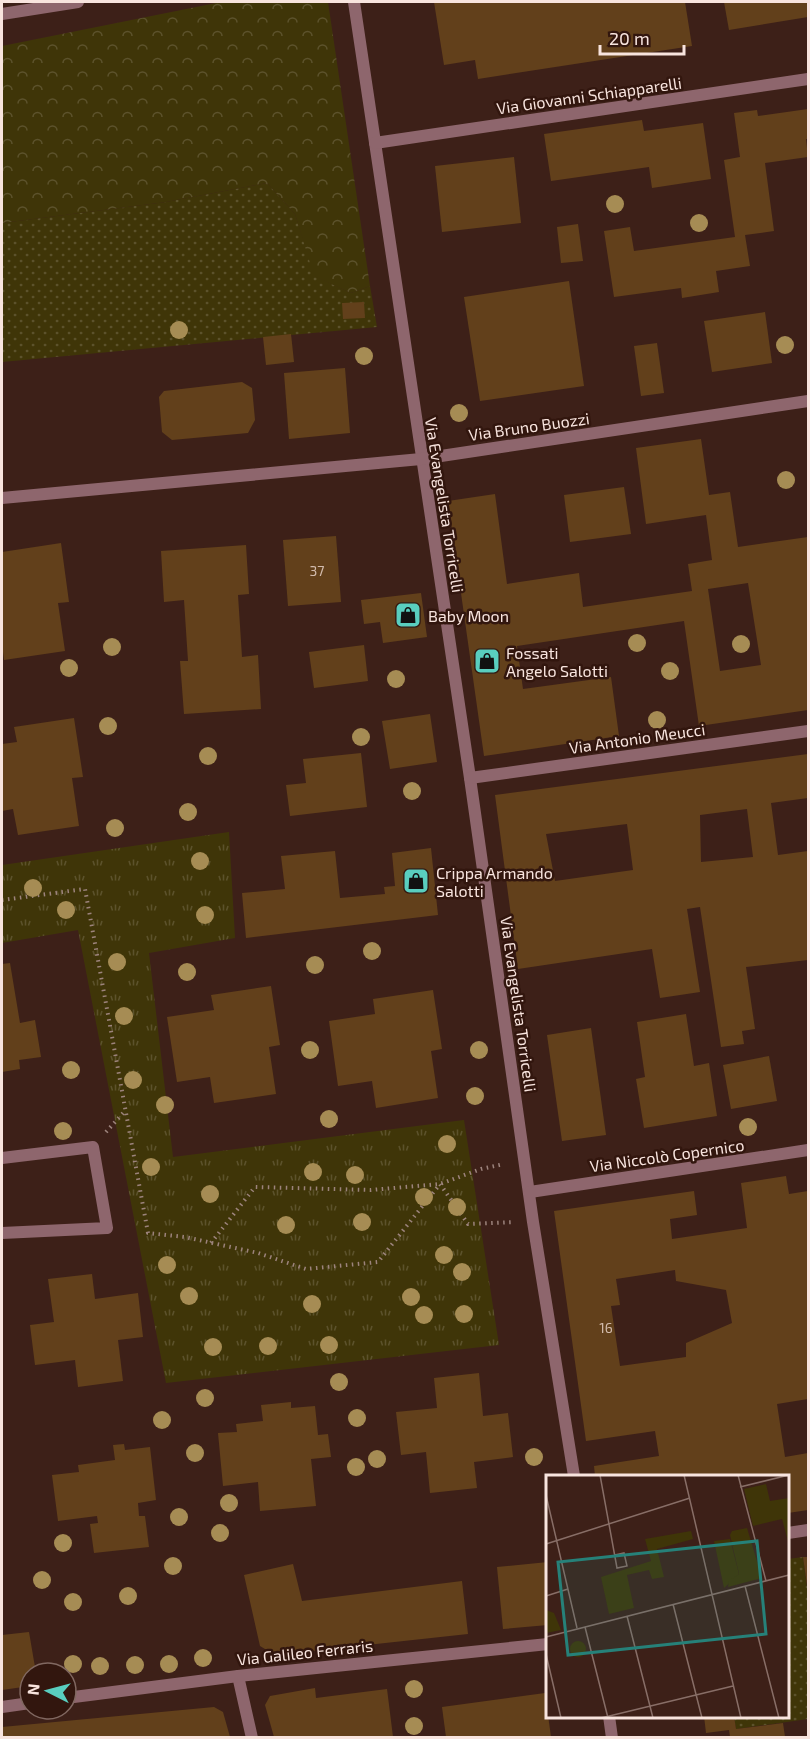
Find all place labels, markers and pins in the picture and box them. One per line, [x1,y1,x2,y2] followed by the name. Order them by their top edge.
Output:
[393,600,423,630] shop icon: Baby Moon
[428,606,509,625] place label: Baby Moon
[506,643,608,680] place label: Fossati Angelo Salotti
[472,646,502,676] shop icon: Fossati Angelo Salotti
[436,863,553,900] place label: Crippa Armando Salotti
[401,866,431,896] shop icon: Crippa Armando Salotti

